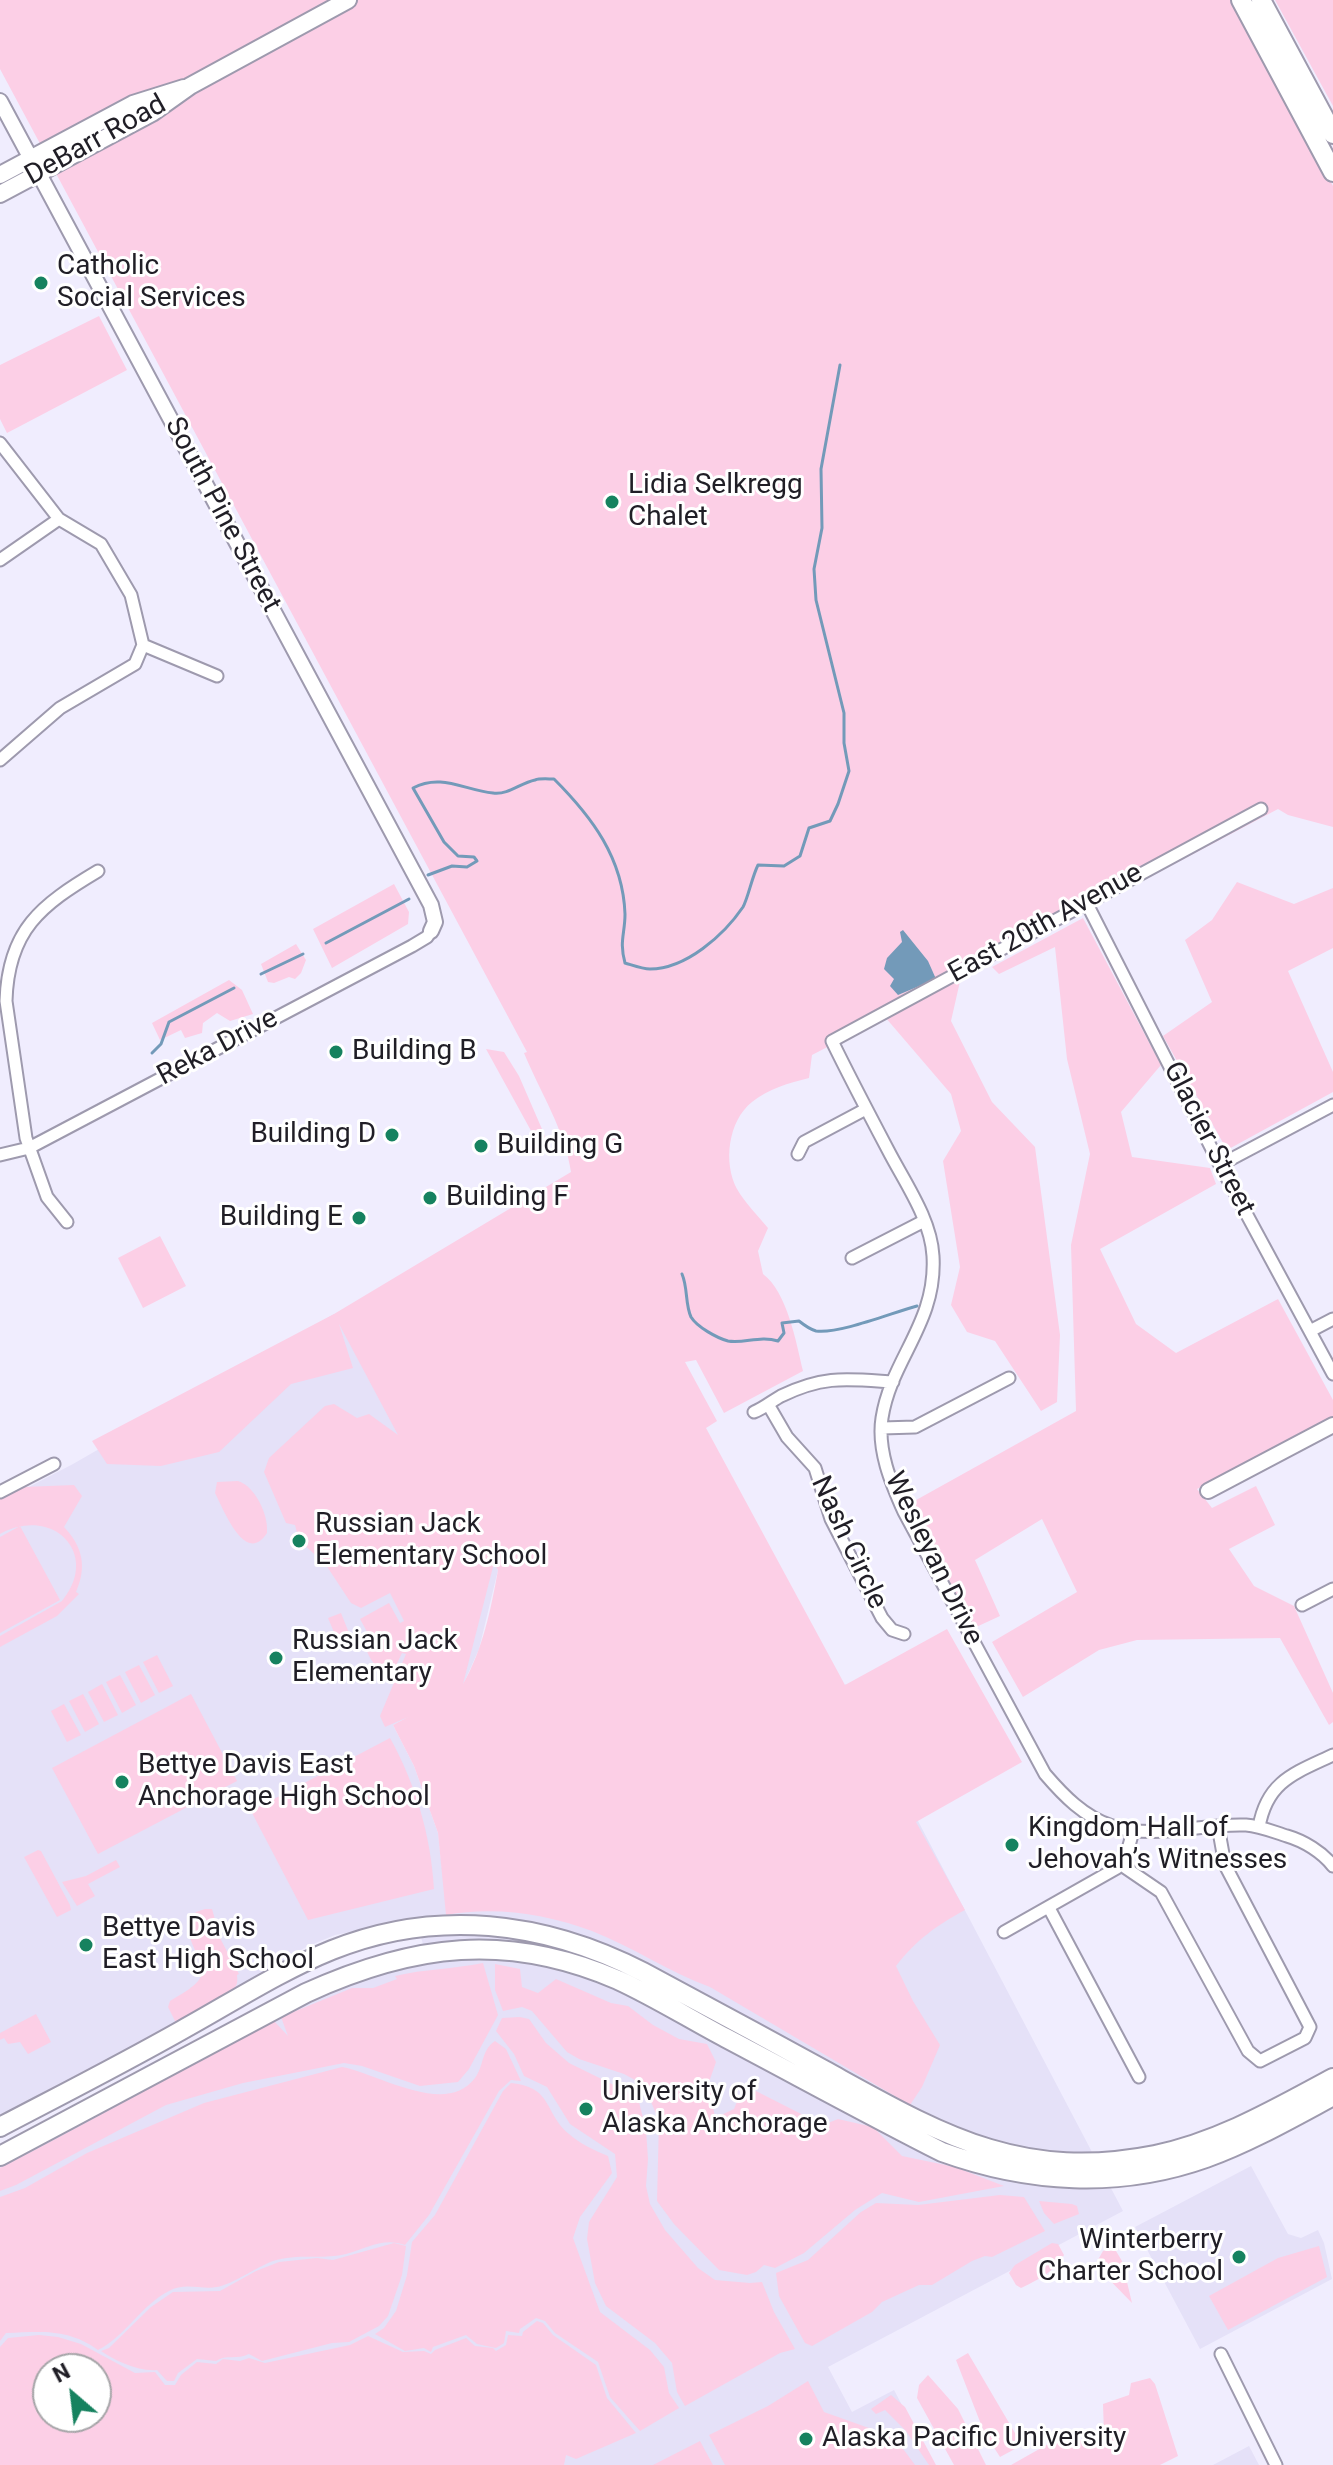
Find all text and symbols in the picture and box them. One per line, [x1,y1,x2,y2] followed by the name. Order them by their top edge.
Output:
[20,88,172,194] street label: DeBarr Road
[57,250,246,316] place label: Catholic Social Services
[32,274,50,292] marker: Catholic Social Services
[157,412,287,618] street label: South Pine Street
[628,469,803,535] place label: Lidia Selkregg Chalet
[603,493,621,511] marker: Lidia Selkregg Chalet
[943,857,1149,991] street label: East 20th Avenue
[152,1002,284,1094] street label: Reka Drive
[352,1035,477,1069] place label: Building B
[327,1043,345,1061] marker: Building B
[1155,1057,1261,1221] street label: Glacier Street
[250,1118,376,1152] place label: Building D
[383,1126,401,1144] marker: Building D
[497,1129,623,1163] place label: Building G
[472,1137,490,1155] marker: Building G
[446,1181,569,1215] place label: Building F
[421,1189,439,1207] marker: Building F
[220,1201,343,1235] place label: Building E
[350,1209,368,1227] marker: Building E
[877,1467,989,1651] street label: Wesleyan Drive
[803,1471,893,1615] street label: Nash Circle
[315,1508,547,1574] place label: Russian Jack Elementary School
[290,1532,308,1550] marker: Russian Jack Elementary School
[292,1625,458,1691] place label: Russian Jack Elementary
[267,1649,285,1667] marker: Russian Jack Elementary
[138,1749,430,1815] place label: Bettye Davis East Anchorage High School
[113,1773,131,1791] marker: Bettye Davis East Anchorage High School
[1028,1812,1287,1878] place label: Kingdom Hall of Jehovah’s Witnesses
[1003,1836,1021,1854] marker: Kingdom Hall of Jehovah’s Witnesses
[102,1912,314,1978] place label: Bettye Davis East High School
[77,1936,95,1954] marker: Bettye Davis East High School
[602,2076,828,2142] place label: University of Alaska Anchorage
[577,2100,595,2118] marker: University of Alaska Anchorage
[1038,2224,1223,2290] place label: Winterberry Charter School
[1230,2248,1248,2266] marker: Winterberry Charter School
[32,2353,112,2433] north arrow
[49,2358,74,2388] text: N
[822,2422,1126,2456] place label: Alaska Pacific University
[797,2430,815,2448] marker: Alaska Pacific University

